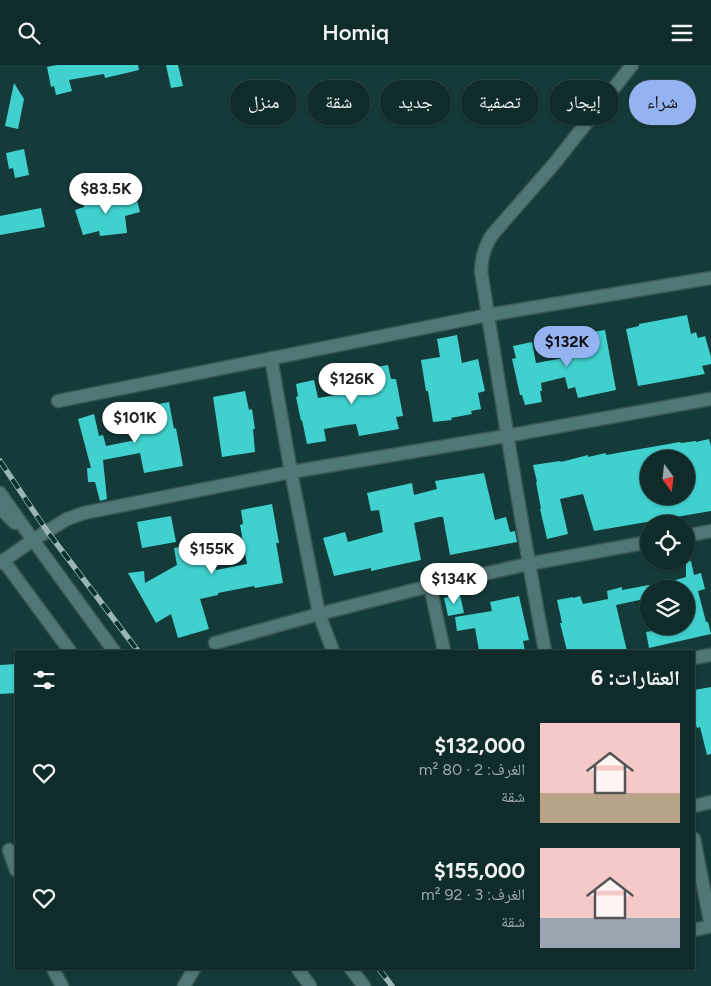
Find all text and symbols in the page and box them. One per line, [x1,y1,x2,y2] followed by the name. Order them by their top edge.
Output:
[15,19,43,47] icon: search
[322,19,389,46] text: Homiq
[668,19,696,47] icon: menu
[230,80,297,125] chip: منزل
[307,80,370,125] chip: شقة
[380,80,451,125] chip: جديد
[461,80,539,125] chip: تصفية
[549,80,619,125] chip: إيجار
[629,80,696,125] chip: شراء
[65,173,147,215] pin: $83.5K
[80,179,132,198] text: $83.5K
[532,325,602,368] pin: $132K
[545,332,589,351] text: $132K
[317,363,387,405] pin: $126K
[330,369,374,388] text: $126K
[100,401,170,444] pin: $101K
[113,408,157,427] text: $101K
[640,450,695,505] north arrow
[640,450,695,635] map controls
[640,515,695,570] button: locate
[177,533,247,575] pin: $155K
[190,539,234,558] text: $155K
[419,563,489,605] pin: $134K
[431,569,477,588] text: $134K
[640,580,695,635] button: layers
[591,665,680,690] text: العقارات: 6
[30,666,58,694] icon: filters
[434,733,525,758] text: $132,000
[580,743,640,803] icon: home
[30,759,58,787] icon: heart
[419,760,525,779] text: الغرف: 2 · 80 m²
[501,787,525,806] text: شقة
[434,858,525,883] text: $155,000
[580,868,640,928] icon: home
[30,884,58,912] icon: heart
[421,885,525,904] text: الغرف: 3 · 92 m²
[501,912,525,931] text: شقة

